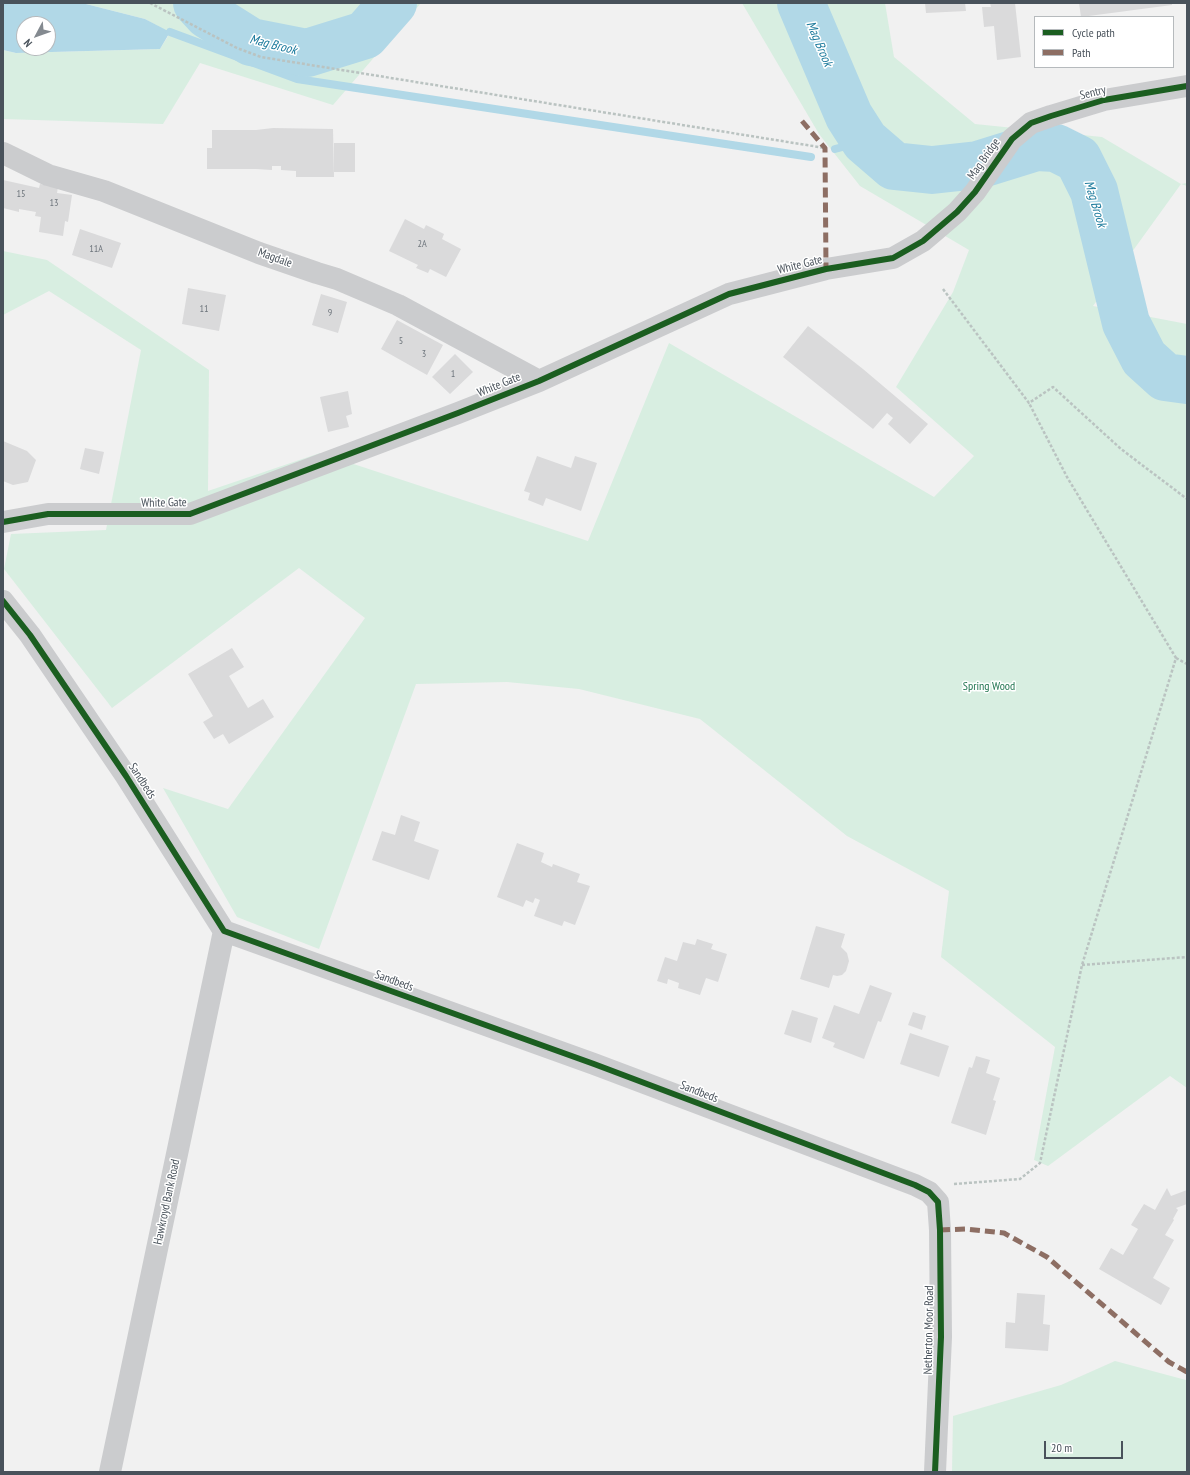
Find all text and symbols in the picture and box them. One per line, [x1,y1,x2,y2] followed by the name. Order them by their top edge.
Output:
[16,16,56,56] north arrow
[1034,16,1174,68] legend
[802,19,836,69] water label: Mag Brook
[1072,25,1115,40] text: Cycle path
[248,32,298,58] water label: Mag Brook
[20,36,35,50] text: N
[1072,45,1090,60] text: Path
[1078,83,1108,103] street label: Sentry
[965,136,1003,182] street label: Mag Bridge
[1081,179,1109,229] water label: Mag Brook
[17,188,25,200] house number: 15
[50,197,58,209] house number: 13
[417,238,427,250] house number: 2A
[89,243,103,255] house number: 11A
[256,245,294,271] street label: Magdale
[776,253,824,277] street label: White Gate
[200,303,208,315] house number: 11
[328,307,332,319] house number: 9
[399,335,403,347] house number: 5
[422,348,426,360] house number: 3
[451,368,455,380] house number: 1
[475,370,523,400] street label: White Gate
[141,495,187,511] street label: White Gate
[963,680,1015,694] park label: Spring Wood
[125,760,159,802] street label: Sandbeds
[373,967,415,995] street label: Sandbeds
[678,1078,720,1106] street label: Sandbeds
[151,1158,183,1246] street label: Hawkroyd Bank Road
[921,1285,937,1375] street label: Netherton Moor Road
[1046,1433,1125,1459] scale bar
[1051,1440,1072,1455] text: 20 m

